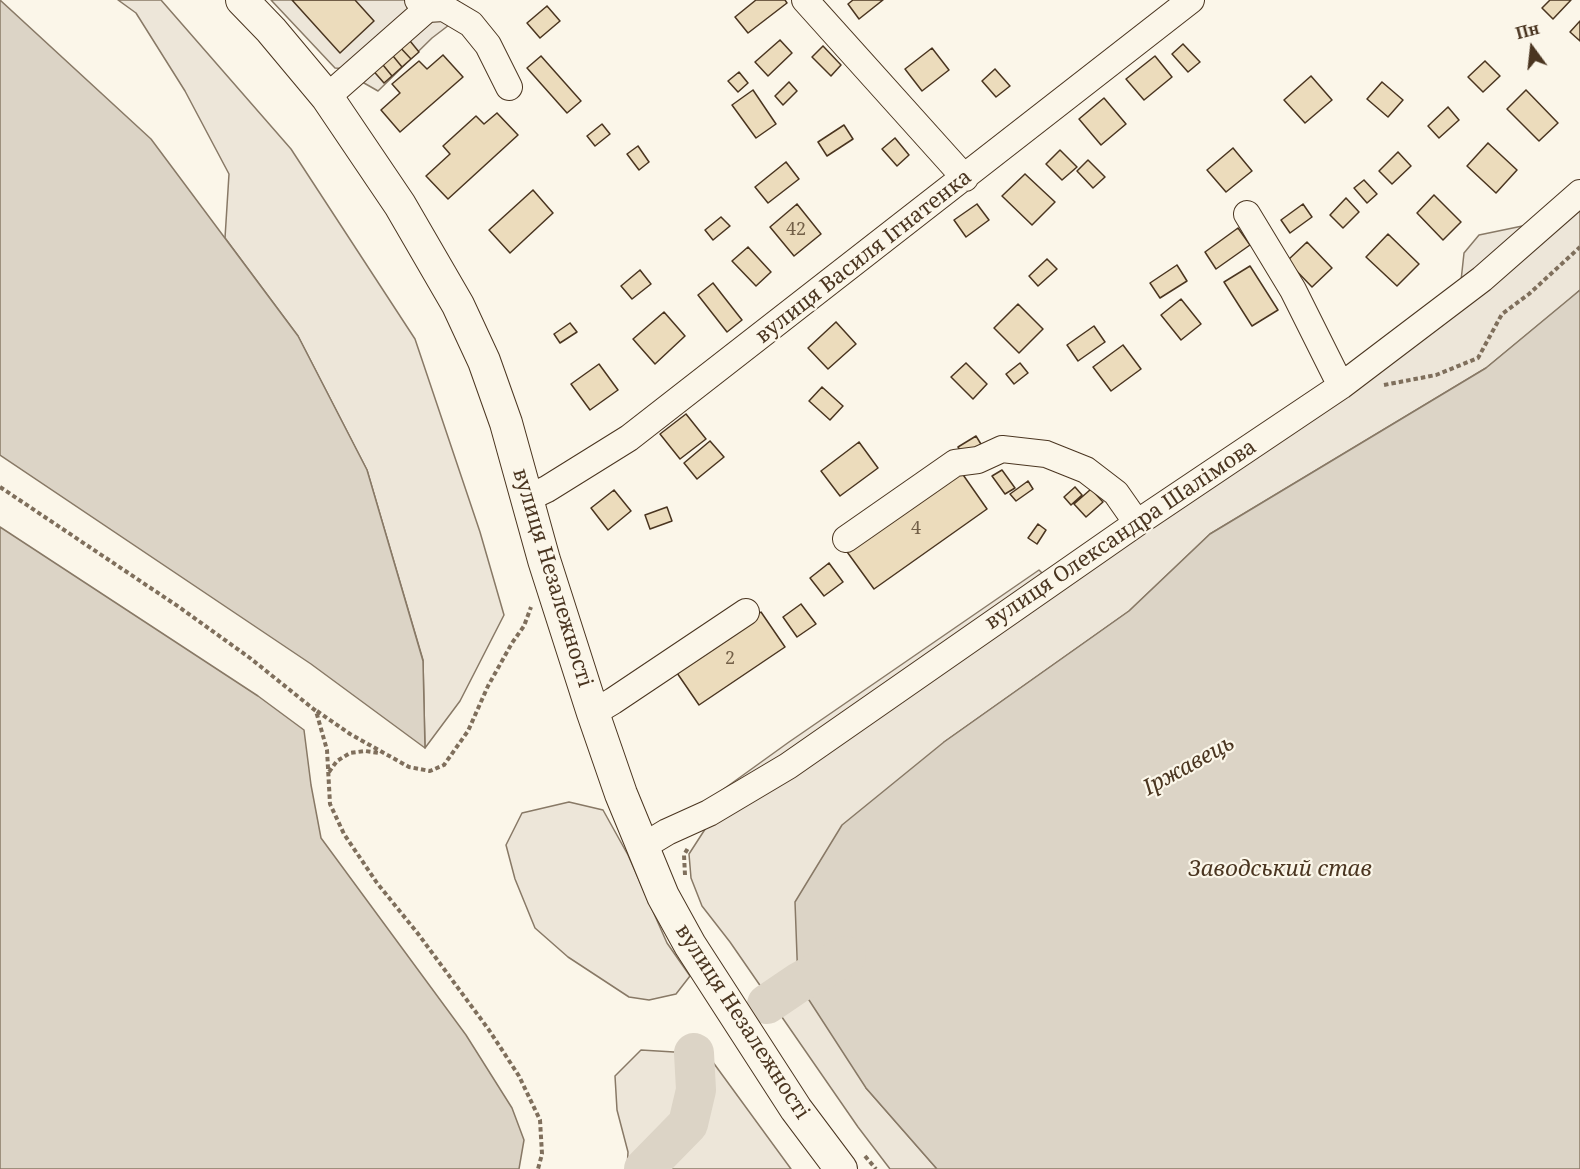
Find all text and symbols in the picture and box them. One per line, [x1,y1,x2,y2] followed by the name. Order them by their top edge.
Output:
[1513,17,1542,44] text: Пн
[1502,18,1562,78] north arrow
[751,165,977,349] street label: вулиця Василя Ігнатенка
[786,219,806,241] house number: 42
[981,435,1261,635] street label: вулиця Олександра Шалімова
[507,465,597,691] street label: вулиця Незалежності
[911,518,921,540] house number: 4
[725,648,735,670] house number: 2
[1139,730,1239,802] water label: Іржавець
[1188,857,1372,883] water label: Заводський став
[669,920,815,1124] street label: вулиця Незалежності

